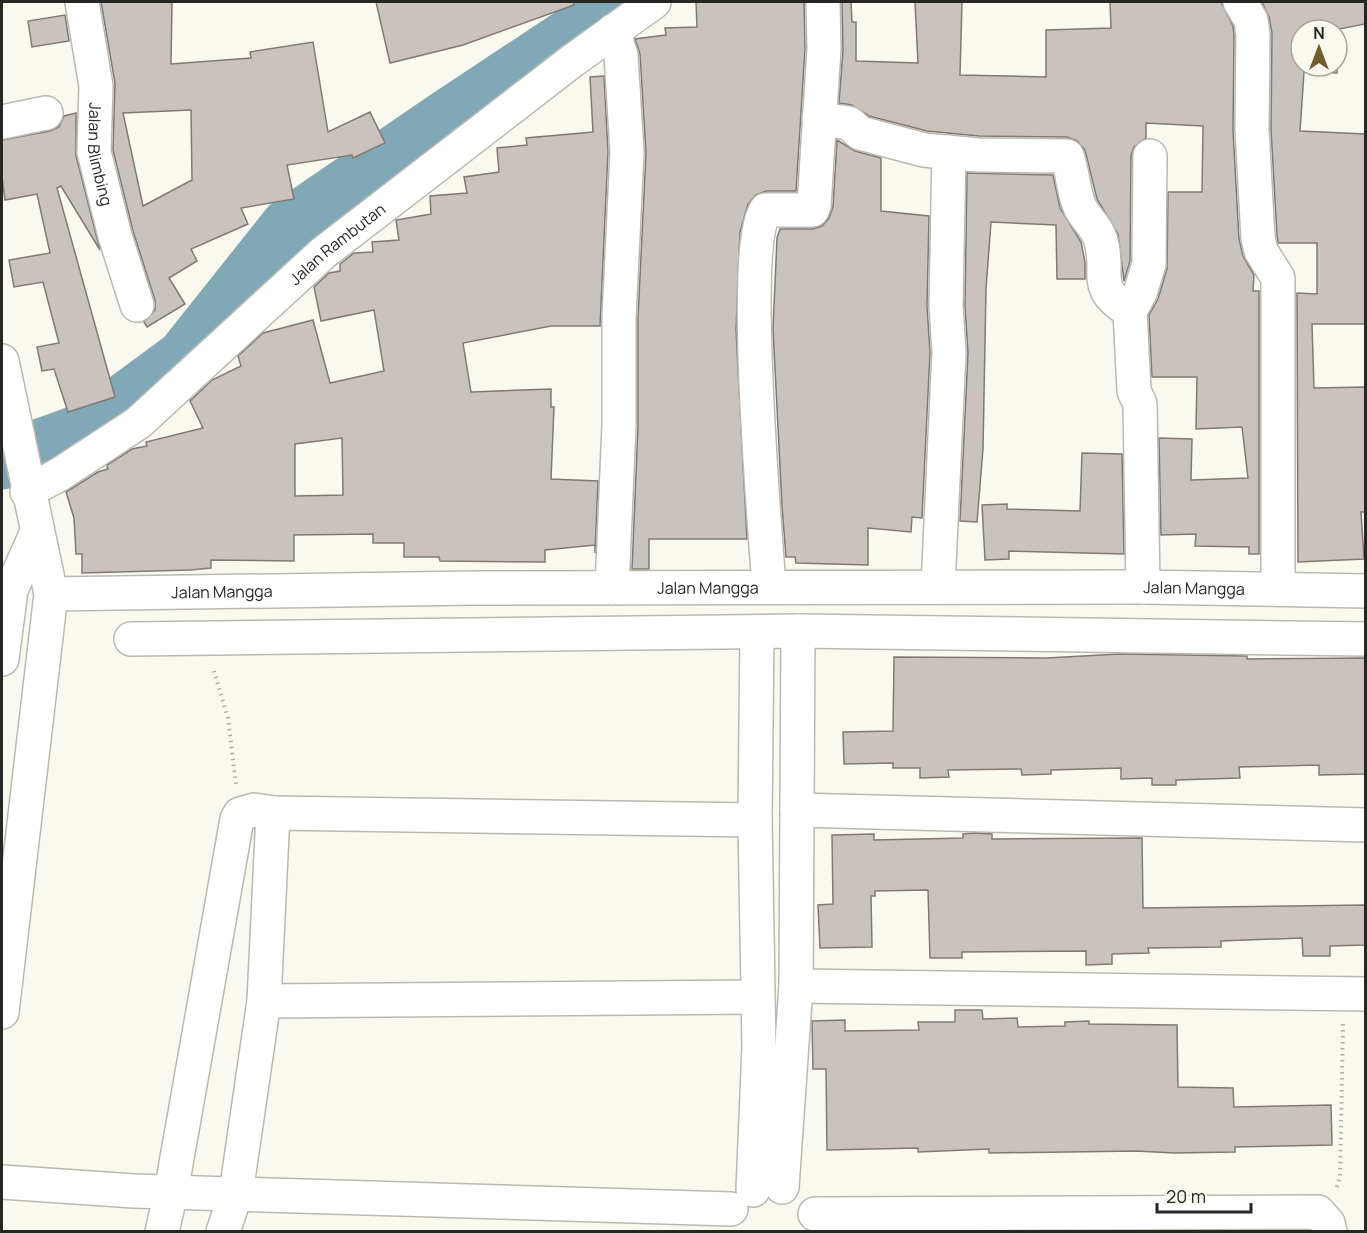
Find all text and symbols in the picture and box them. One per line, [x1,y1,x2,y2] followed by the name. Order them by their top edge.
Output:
[1289,18,1349,78] north arrow
[1313,22,1325,44] text: N
[83,102,118,208] street label: Jalan Blimbing
[285,198,390,290] street label: Jalan Rambutan
[1143,576,1245,600] street label: Jalan Mangga
[657,577,759,599] street label: Jalan Mangga
[171,580,273,603] street label: Jalan Mangga
[1157,1176,1252,1214] scale bar
[1166,1184,1206,1208] text: 20 m

